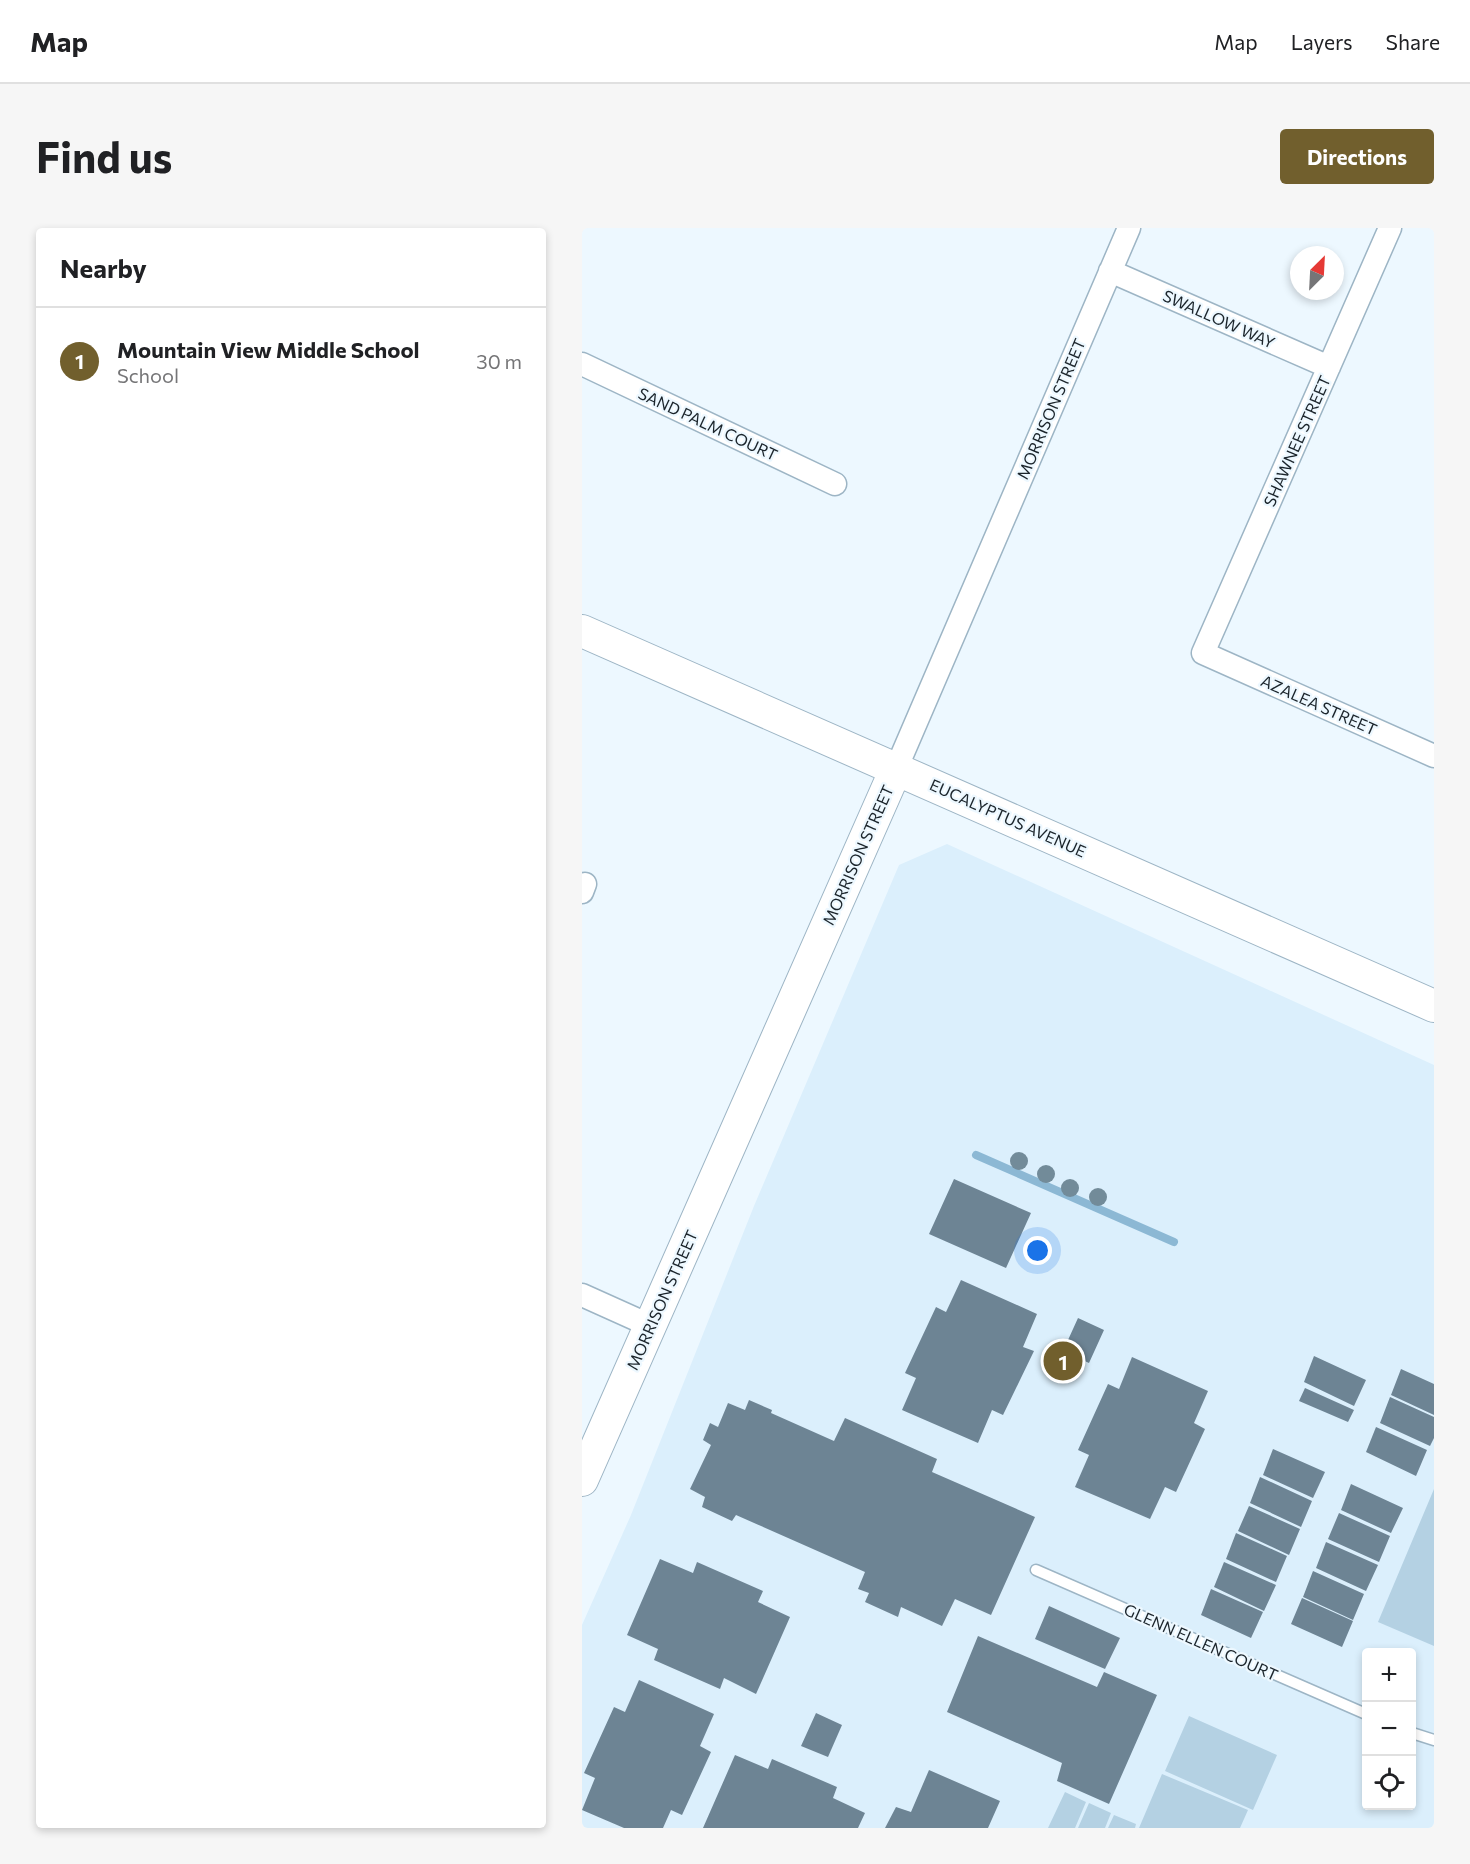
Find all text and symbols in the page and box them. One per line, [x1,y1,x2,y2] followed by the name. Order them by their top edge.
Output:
[30,24,88,58] text: Map
[1214,29,1258,54] text: Map
[1291,29,1353,54] text: Layers
[1386,29,1440,54] text: Share
[1280,129,1434,184] button: Directions
[36,130,172,182] text: Find us
[1290,246,1344,300] north arrow
[60,252,147,283] text: Nearby
[1160,285,1279,352] street label: SWALLOW WAY
[117,336,420,363] text: Mountain View Middle School
[1012,336,1089,482] street label: MORRISON STREET
[75,349,84,373] text: 1
[476,349,522,373] text: 30 m
[117,363,179,387] text: School
[1259,372,1334,509] street label: SHAWNEE STREET
[636,383,781,464] street label: SAND PALM COURT
[1258,670,1380,739] street label: AZALEA STREET
[927,774,1089,861] street label: EUCALYPTUS AVENUE
[818,782,897,928] street label: MORRISON STREET
[622,1227,701,1373] street label: MORRISON STREET
[1023,1236,1052,1265] your location
[1044,1338,1082,1384] pin: 1
[1121,1599,1281,1684] street label: GLENN ELLEN COURT
[1362,1648,1416,1810] map controls
[1362,1648,1416,1702] button: +
[1362,1702,1416,1756] button: −
[1362,1756,1416,1810] button: locate

